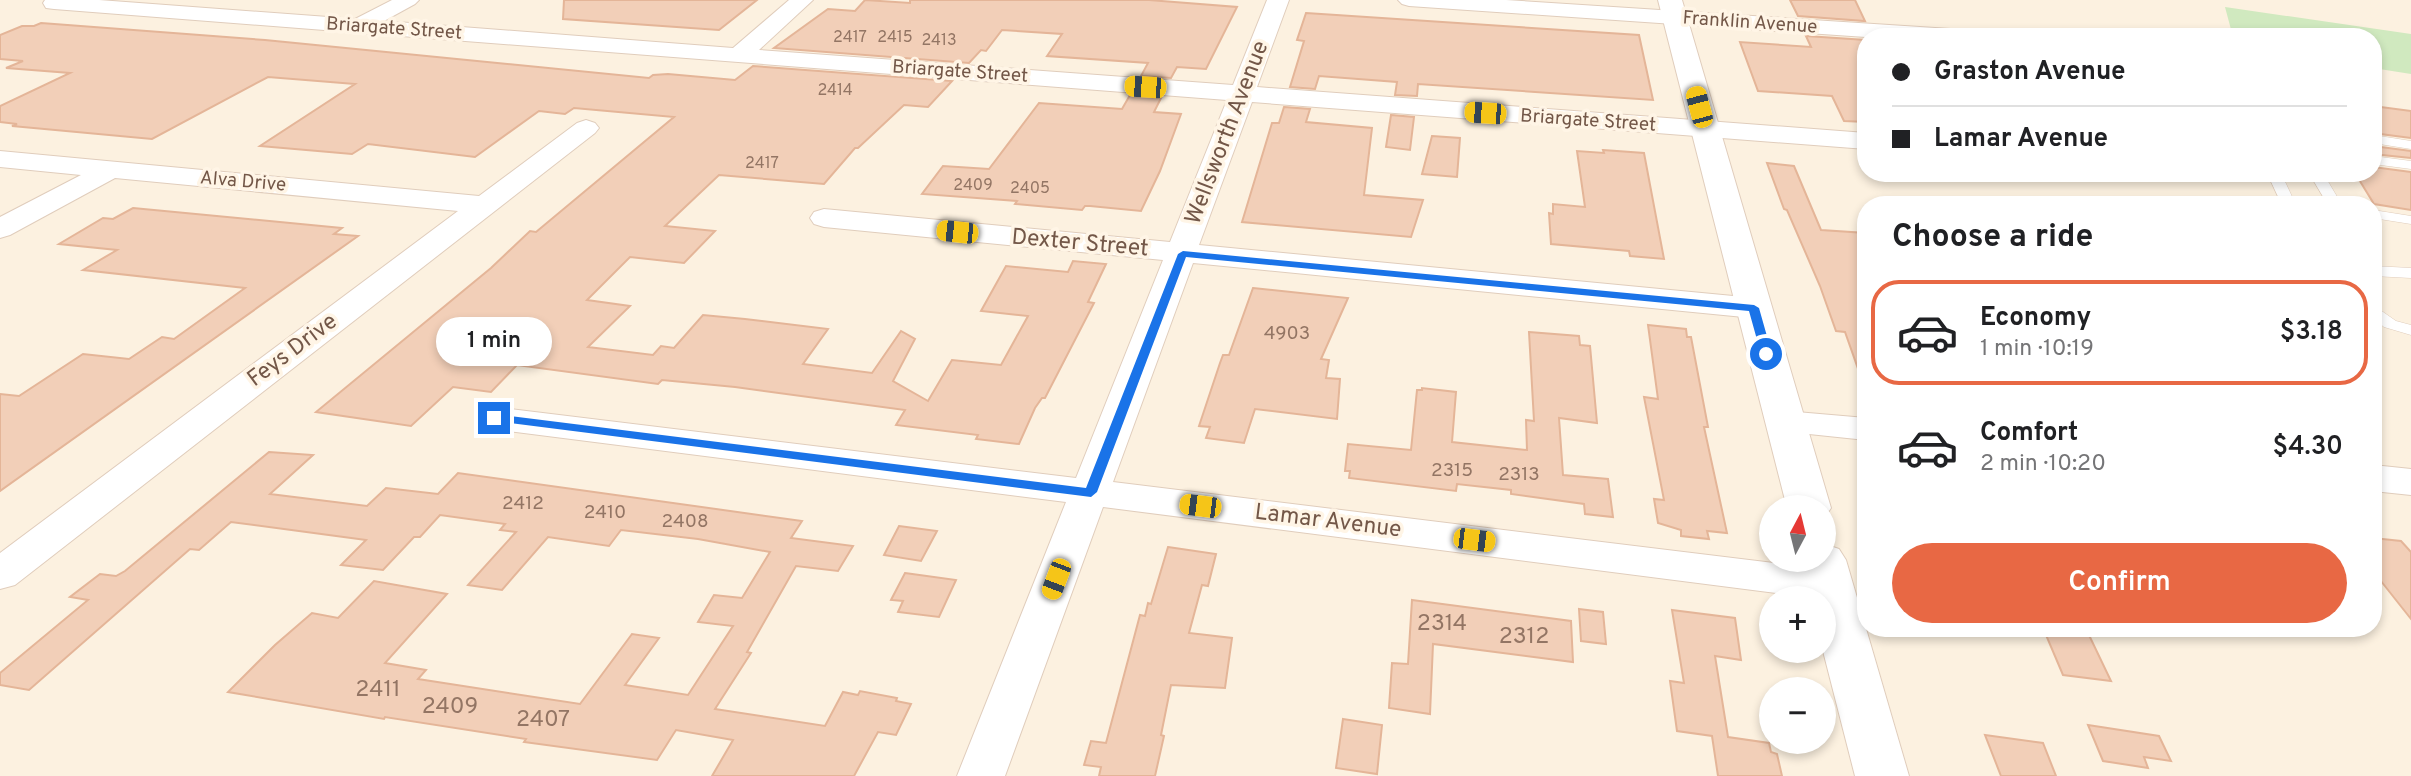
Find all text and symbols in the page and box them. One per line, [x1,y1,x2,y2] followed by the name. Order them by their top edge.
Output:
[1682,6,1818,40] street label: Franklin Avenue
[325,12,463,46] street label: Briargate Street
[833,28,867,48] house number: 2417
[877,28,913,48] house number: 2415
[921,31,957,51] house number: 2413
[1180,37,1276,229] street label: Wellsworth Avenue
[891,55,1029,89] street label: Briargate Street
[1934,56,2126,89] text: Graston Avenue
[1124,75,1167,99] car
[817,81,853,101] house number: 2414
[1684,84,1715,130] car
[1464,101,1507,125] car
[1519,104,1657,138] street label: Briargate Street
[1934,123,2108,156] text: Lamar Avenue
[745,154,779,174] house number: 2417
[199,166,287,198] street label: Alva Drive
[953,176,993,196] house number: 2409
[1010,179,1050,199] house number: 2405
[1892,218,2093,258] text: Choose a ride
[936,219,979,245] car
[1010,224,1150,264] street label: Dexter Street
[1896,301,1959,364] icon: car
[1980,302,2091,335] text: Economy
[242,308,344,394] street label: Feys Drive
[436,316,552,366] callout: 1 min
[2280,316,2343,349] text: $3.18
[1264,322,1310,346] house number: 4903
[467,327,521,356] text: 1 min
[1980,335,2094,364] text: 1 min · 10:19
[1750,338,1782,370] route start
[478,402,510,434] route end
[1896,416,1959,479] icon: car
[1980,417,2078,450] text: Comfort
[2273,431,2343,464] text: $4.30
[1980,450,2106,479] text: 2 min · 10:20
[1431,459,1473,483] house number: 2315
[1498,463,1540,487] house number: 2313
[502,492,544,516] house number: 2412
[1178,493,1223,519] car
[1759,495,1836,572] north arrow
[1759,495,1836,754] map controls
[1253,499,1403,545] street label: Lamar Avenue
[584,501,626,525] house number: 2410
[661,510,709,534] house number: 2408
[1452,527,1497,553] car
[1892,543,2347,623] button: Confirm
[1039,556,1074,602] car
[1759,586,1836,663] button: +
[1417,610,1467,639] house number: 2314
[1499,623,1549,652] house number: 2312
[355,676,401,705] house number: 2411
[1759,677,1836,754] button: −
[422,693,478,722] house number: 2409
[516,706,570,735] house number: 2407

